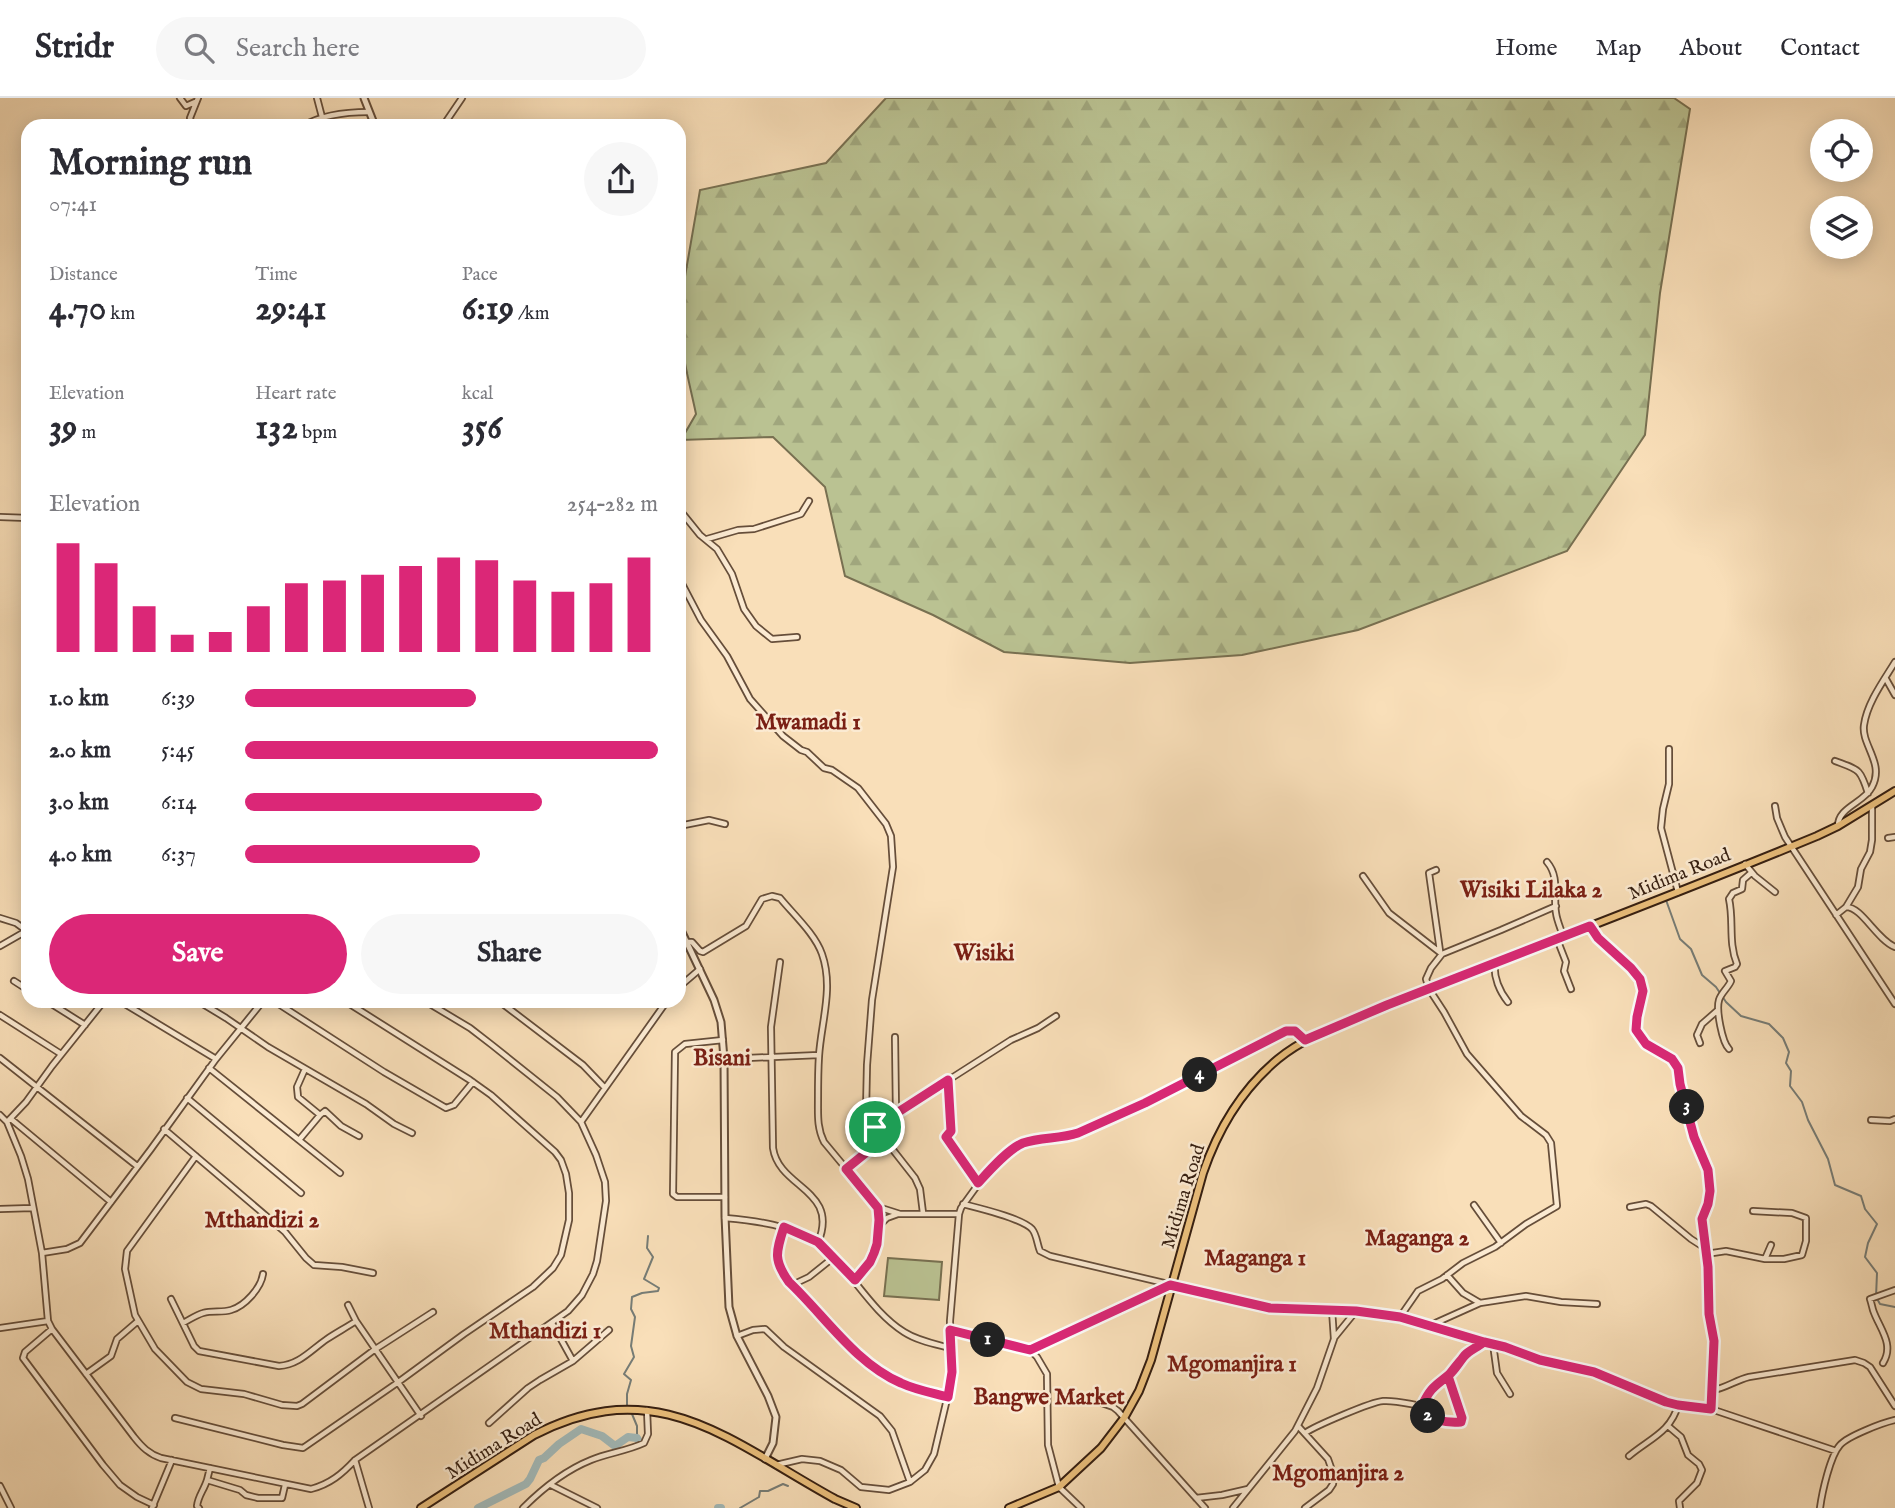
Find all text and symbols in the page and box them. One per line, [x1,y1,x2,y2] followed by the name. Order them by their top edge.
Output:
[156,17,646,80] search box
[35,27,114,69] text: Stridr
[180,29,218,67] icon: search
[236,32,360,65] text: Search here
[1495,33,1558,64] text: Home
[1596,33,1642,64] text: Map
[1680,33,1742,64] text: About
[1780,33,1860,64] text: Contact
[1810,119,1873,259] map controls
[1810,119,1873,182] button: locate
[49,140,252,188] text: Morning run
[584,142,658,216] button: share
[49,190,97,219] text: 07:41
[1810,196,1873,259] button: layers
[49,263,118,287] text: Distance
[255,263,298,287] text: Time
[462,263,498,287] text: Pace
[49,287,106,332] text: 4.70
[255,287,326,332] text: 29:41
[462,287,514,332] text: 6:19
[106,302,135,326] text: km
[514,302,549,326] text: /km
[49,382,124,406] text: Elevation
[255,382,336,406] text: Heart rate
[462,382,493,406] text: kcal
[49,406,77,451] text: 39
[255,406,298,451] text: 132
[462,406,502,451] text: 356
[77,421,96,445] text: m
[298,421,337,445] text: bpm
[49,490,140,519] text: Elevation
[567,490,658,519] text: 254–282 m
[49,684,109,713] text: 1.0 km
[161,684,195,713] text: 6:39
[755,708,861,737] district label: Mwamadi 1
[49,736,111,765] text: 2.0 km
[161,736,195,765] text: 5:45
[49,788,109,817] text: 3.0 km
[161,788,197,817] text: 6:14
[49,840,112,869] text: 4.0 km
[161,840,196,869] text: 6:37
[1625,843,1735,906] street label: Midima Road
[1459,876,1603,905] district label: Wisiki Lilaka 2
[49,914,347,994] button: Save
[361,914,658,994] button: Share
[953,939,1014,968] district label: Wisiki
[693,1044,751,1073] district label: Bisani
[1182,1058,1218,1093] pin: 4
[1195,1062,1204,1086] text: 4
[1670,1090,1704,1124] pin: 3
[1683,1094,1690,1118] text: 3
[845,1097,905,1157] pin
[856,1108,894,1146] icon: arrive
[1157,1141,1211,1252] street label: Midima Road
[205,1206,320,1235] district label: Mthandizi 2
[1365,1224,1469,1253] district label: Maganga 2
[1204,1244,1306,1273] district label: Maganga 1
[489,1317,601,1346] district label: Mthandizi 1
[970,1322,1006,1358] pin: 1
[984,1327,991,1351] text: 1
[1167,1350,1297,1379] district label: Mgomanjira 1
[973,1383,1125,1412] district label: Bangwe Market
[1410,1398,1446,1434] pin: 2
[1423,1403,1432,1427] text: 2
[442,1407,547,1486] street label: Midima Road
[1272,1459,1404,1488] district label: Mgomanjira 2

